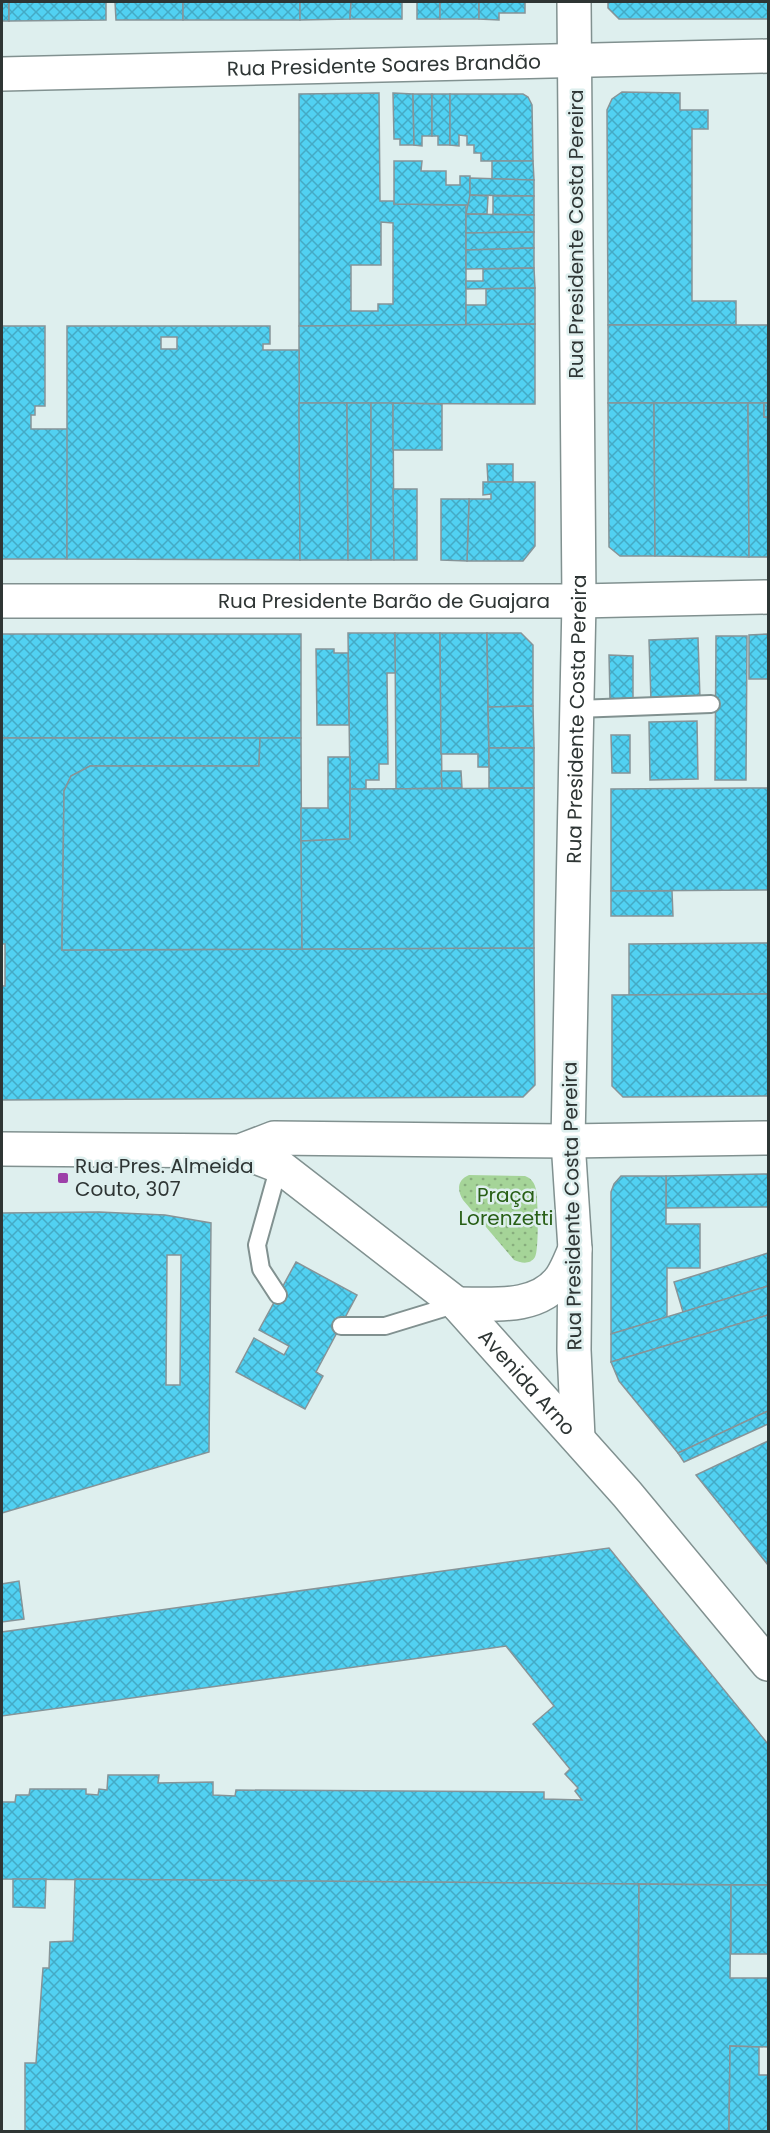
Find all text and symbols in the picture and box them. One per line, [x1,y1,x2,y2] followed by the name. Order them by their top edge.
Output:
[227,47,541,83] street label: Rua Presidente Soares Brandão
[562,90,590,378] street label: Rua Presidente Costa Pereira
[560,574,593,864] street label: Rua Presidente Costa Pereira
[218,587,550,615] street label: Rua Presidente Barão de Guajara
[555,1061,589,1351] street label: Rua Presidente Costa Pereira
[75,1152,254,1203] place label: Rua Pres. Almeida Couto, 307
[56,1171,70,1185] marker: Rua Pres. Almeida Couto, 307
[458,1181,554,1232] park label: Praça Lorenzetti
[472,1323,582,1441] street label: Avenida Arno

